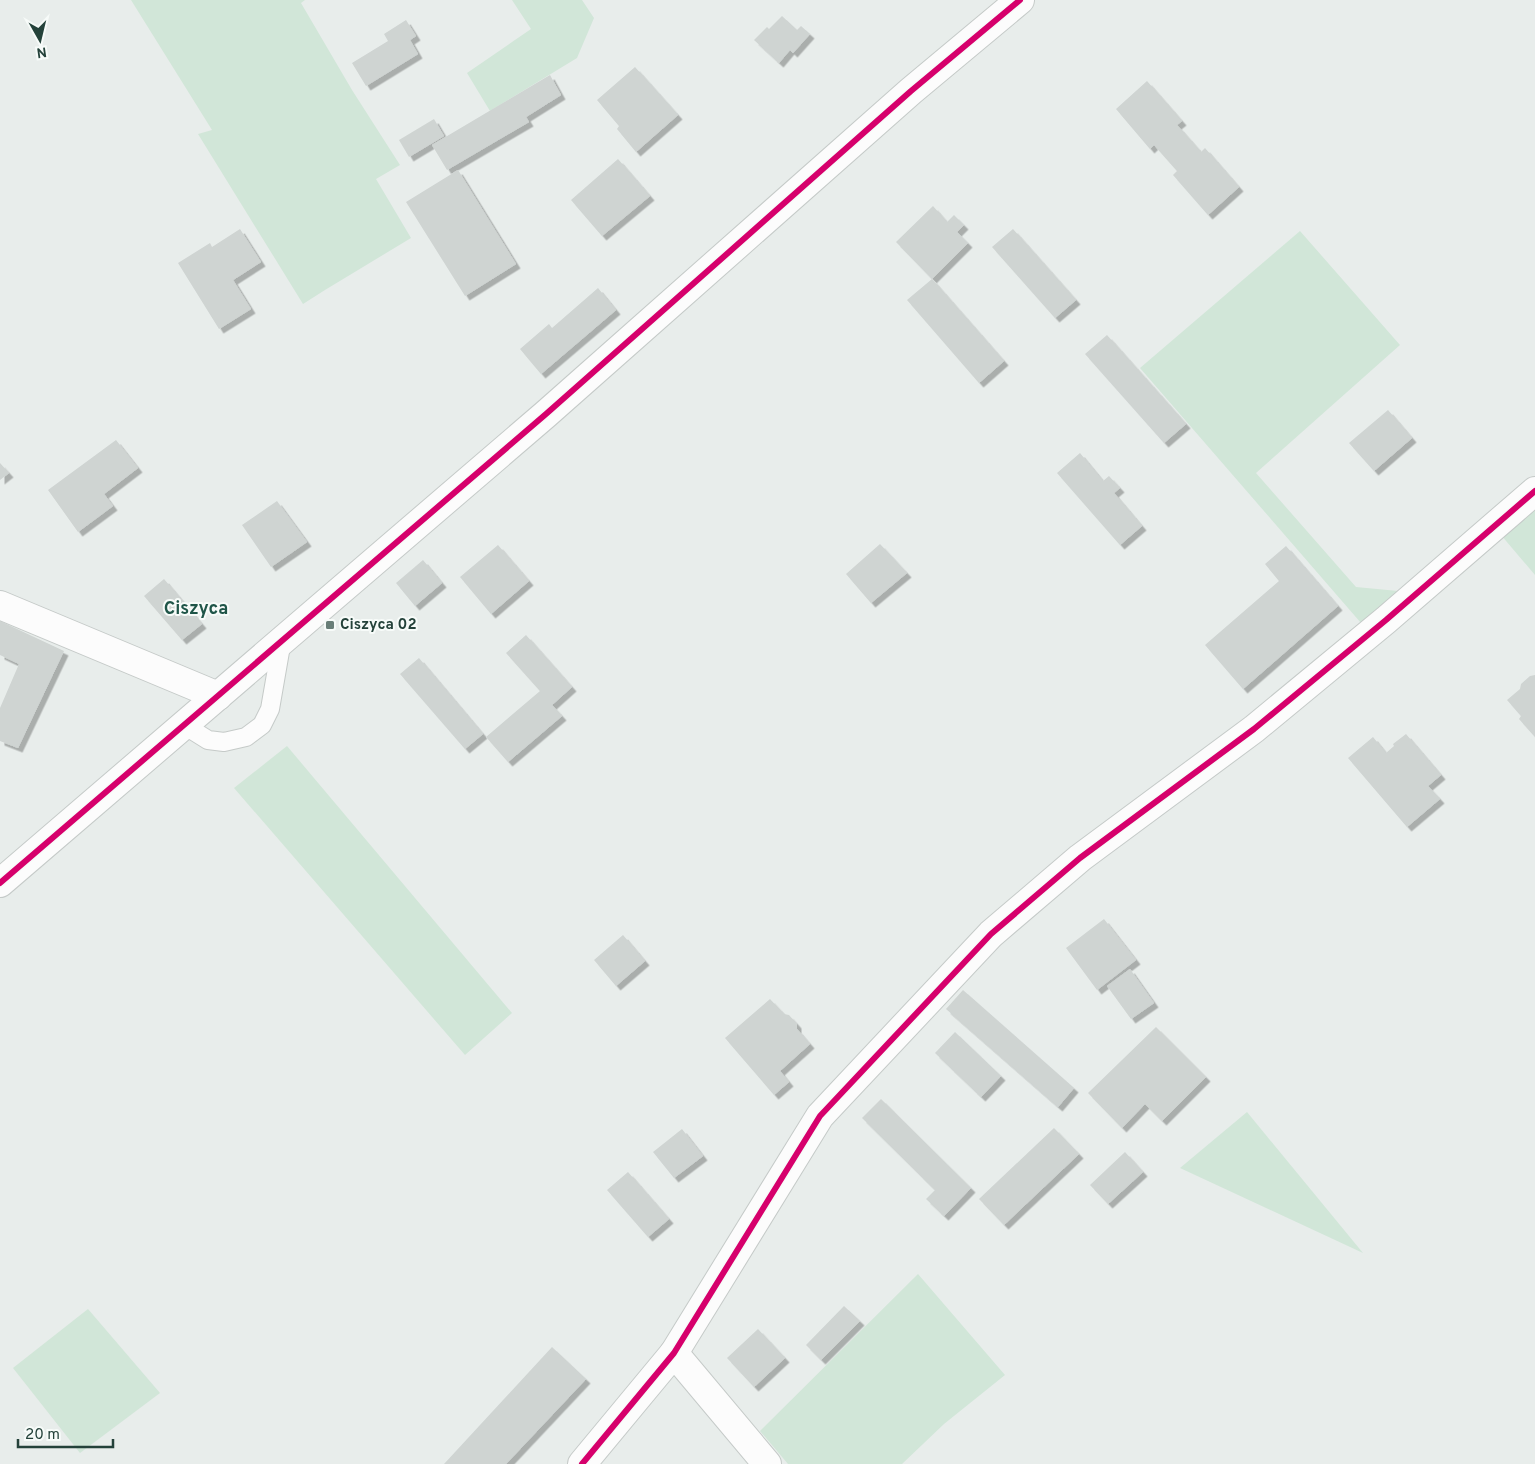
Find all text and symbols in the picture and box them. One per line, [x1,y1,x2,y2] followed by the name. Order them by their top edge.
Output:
[15,15,65,65] north arrow
[35,42,48,61] text: N
[164,598,228,621] district label: Ciszyca
[340,616,417,635] place label: Ciszyca 02
[324,619,336,631] marker: Ciszyca 02
[18,1416,112,1448] scale bar
[25,1426,60,1445] text: 20 m

